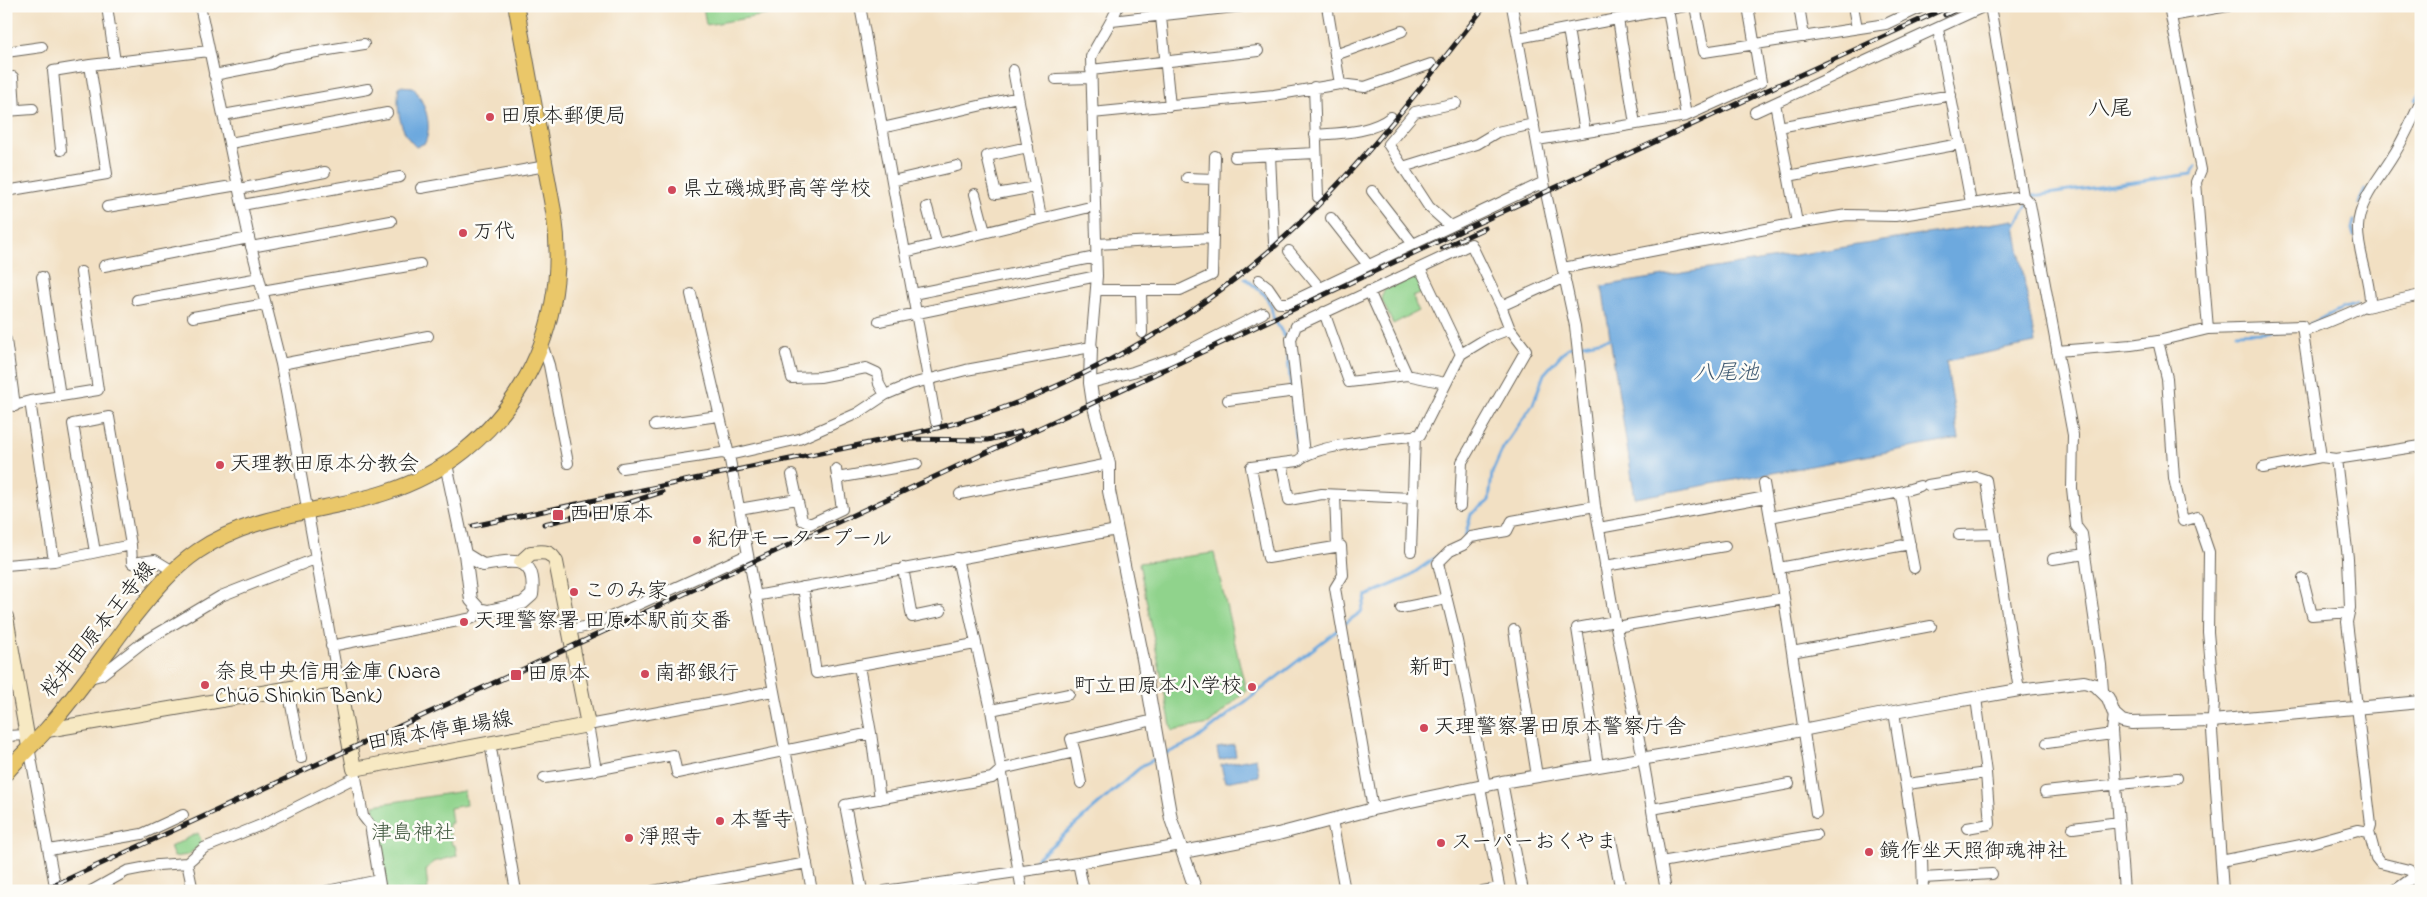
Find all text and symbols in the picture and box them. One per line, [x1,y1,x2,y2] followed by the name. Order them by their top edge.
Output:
[2088,94,2132,126] district label: 八尾
[500,102,626,132] place label: 田原本郵便局
[484,111,496,123] marker: 田原本郵便局
[682,175,871,205] place label: 県立磯城野高等学校
[666,184,678,196] marker: 県立磯城野高等学校
[473,218,515,248] place label: 万代
[457,227,469,239] marker: 万代
[1693,358,1760,390] water label: 八尾池
[230,450,419,480] place label: 天理教田原本分教会
[214,459,226,471] marker: 天理教田原本分教会
[569,500,653,530] place label: 西田原本
[551,508,565,522] marker: 西田原本
[707,525,892,555] place label: 紀伊モータープール
[691,534,703,546] marker: 紀伊モータープール
[34,555,164,705] street label: 桜井田原本王寺線
[584,577,668,607] place label: このみ家
[568,586,580,598] marker: このみ家
[474,607,731,637] place label: 天理警察署 田原本駅前交番
[458,616,470,628] marker: 天理警察署 田原本駅前交番
[1409,653,1453,685] district label: 新町
[215,658,441,712] place label: 奈良中央信用金庫 (Nara Chūō Shinkin Bank)
[655,659,739,689] place label: 南都銀行
[527,660,590,690] place label: 田原本
[509,668,523,682] marker: 田原本
[639,668,651,680] marker: 南都銀行
[1074,672,1242,702] place label: 町立田原本小学校
[199,679,211,691] marker: 奈良中央信用金庫 (Nara Chūō Shinkin Bank)
[1246,681,1258,693] marker: 町立田原本小学校
[365,704,515,760] street label: 田原本停車場線
[1434,713,1686,743] place label: 天理警察署田原本警察庁舎
[1418,722,1430,734] marker: 天理警察署田原本警察庁舎
[730,806,793,836] place label: 本誓寺
[714,815,726,827] marker: 本誓寺
[371,819,455,849] park label: 津島神社
[639,823,702,853] place label: 淨照寺
[1451,828,1617,858] place label: スーパーおくやま
[623,832,635,844] marker: 淨照寺
[1435,837,1447,849] marker: スーパーおくやま
[1879,837,2068,867] place label: 鏡作坐天照御魂神社
[1863,846,1875,858] marker: 鏡作坐天照御魂神社

